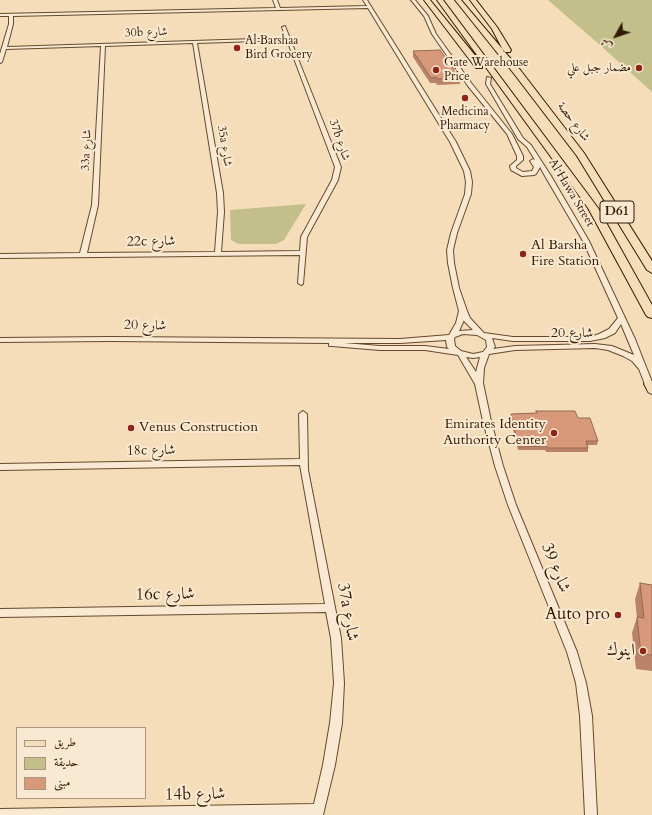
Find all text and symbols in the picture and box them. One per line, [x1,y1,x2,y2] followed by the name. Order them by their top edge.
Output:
[596,16,636,56] north arrow
[124,25,168,41] street label: 30b شارع
[245,34,313,62] place label: Al Barshaa Bird Grocery
[597,35,616,53] text: ش
[232,43,242,53] marker: Al Barshaa Bird Grocery
[444,56,529,84] place label: Gate Warehouse Price
[567,61,631,75] place label: مضمار جبل علي
[634,63,644,73] marker: مضمار جبل علي
[431,65,441,75] marker: Gate Warehouse Price
[460,93,470,103] marker: Medicina Pharmacy
[554,100,592,144] street label: شارع حصة
[440,105,490,133] place label: Medicina Pharmacy
[325,117,353,163] street label: 37b شارع
[214,124,234,168] street label: 35a شارع
[79,129,95,171] street label: 33a شارع
[545,156,597,230] street label: Al Hawa Street
[600,201,634,223] road number: D61
[126,233,176,251] street label: 22c شارع
[531,238,600,270] place label: Al Barsha Fire Station
[518,249,528,259] marker: Al Barsha Fire Station
[124,317,166,335] street label: شارع 20
[551,326,593,342] street label: شارع 20
[443,417,546,450] place label: Emirates Identity Authority Center
[139,420,258,436] place label: Venus Construction
[126,423,136,433] marker: Venus Construction
[549,428,559,438] marker: Emirates Identity Authority Center
[126,442,176,460] street label: 18c شارع
[536,540,574,596] street label: شارع 39
[332,581,362,643] street label: 37a شارع
[135,584,195,606] street label: 16c شارع
[545,605,610,625] place label: Auto pro
[613,610,623,620] marker: Auto pro
[606,641,635,661] place label: اينوك
[638,646,648,656] marker: اينوك
[16,727,146,799] legend
[54,734,76,750] text: طريق
[54,754,78,770] text: حديقة
[54,774,70,790] text: مبنى
[165,784,225,806] street label: 14b شارع

